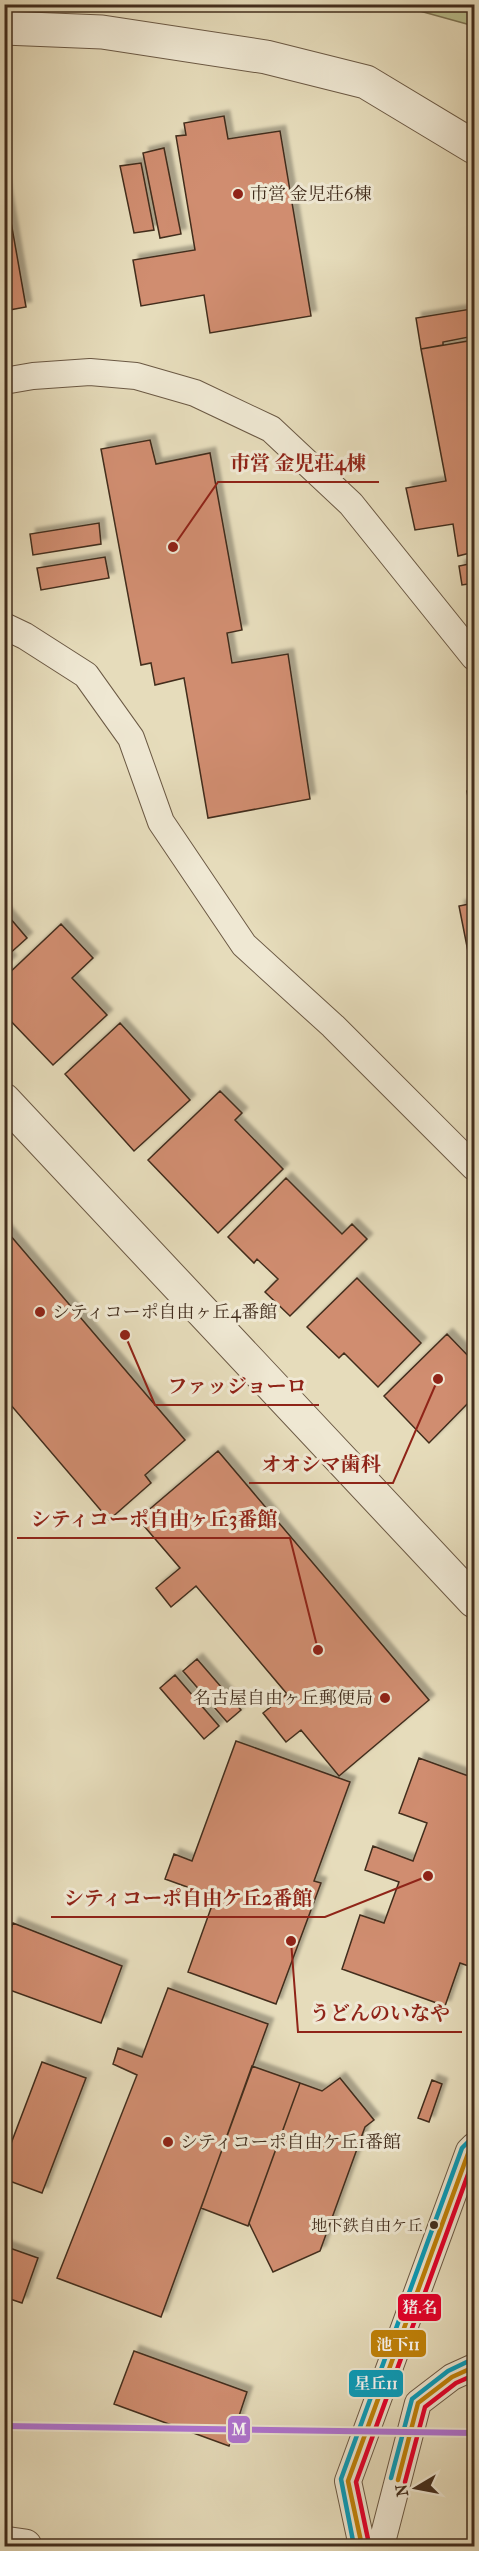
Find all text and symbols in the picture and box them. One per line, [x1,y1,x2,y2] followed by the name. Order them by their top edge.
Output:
[250,184,372,205] place label: 市営 金児荘6棟
[231,187,245,201] marker: 市営 金児荘6棟
[218,444,379,482] callout: 市営 金児荘4棟
[230,452,366,476] text: 市営 金児荘4棟
[52,1302,277,1323] place label: シティコーポ自由ヶ丘4番館
[33,1305,47,1319] marker: シティコーポ自由ヶ丘4番館
[155,1367,319,1405] callout: ファッジョーロ
[167,1375,307,1398] text: ファッジョーロ
[249,1445,393,1483] callout: オオシマ歯科
[261,1453,381,1476] text: オオシマ歯科
[17,1500,290,1538] callout: シティコーポ自由ヶ丘3番館
[31,1508,277,1531] text: シティコーポ自由ヶ丘3番館
[193,1688,373,1709] place label: 名古屋自由ヶ丘郵便局
[378,1691,392,1705] marker: 名古屋自由ヶ丘郵便局
[51,1879,325,1917] callout: シティコーポ自由ケ丘2番館
[64,1887,312,1910] text: シティコーポ自由ケ丘2番館
[298,1994,462,2032] callout: うどんのいなや
[310,2002,450,2025] text: うどんのいなや
[180,2132,401,2153] place label: シティコーポ自由ケ丘1番館
[161,2135,175,2149] marker: シティコーポ自由ケ丘1番館
[311,2216,423,2235] place label: 地下鉄自由ケ丘
[428,2219,440,2231] marker: 地下鉄自由ケ丘
[397,2293,442,2322] line badge: 猪.名
[402,2298,438,2317] text: 猪.名
[370,2329,427,2358] line badge: 池下11
[376,2335,420,2354] text: 池下11
[348,2369,404,2398] line badge: 星丘11
[354,2374,398,2393] text: 星丘11
[227,2415,251,2444] line badge: M
[231,2420,247,2439] text: M
[386,2458,446,2518] north arrow
[391,2482,412,2498] text: N

